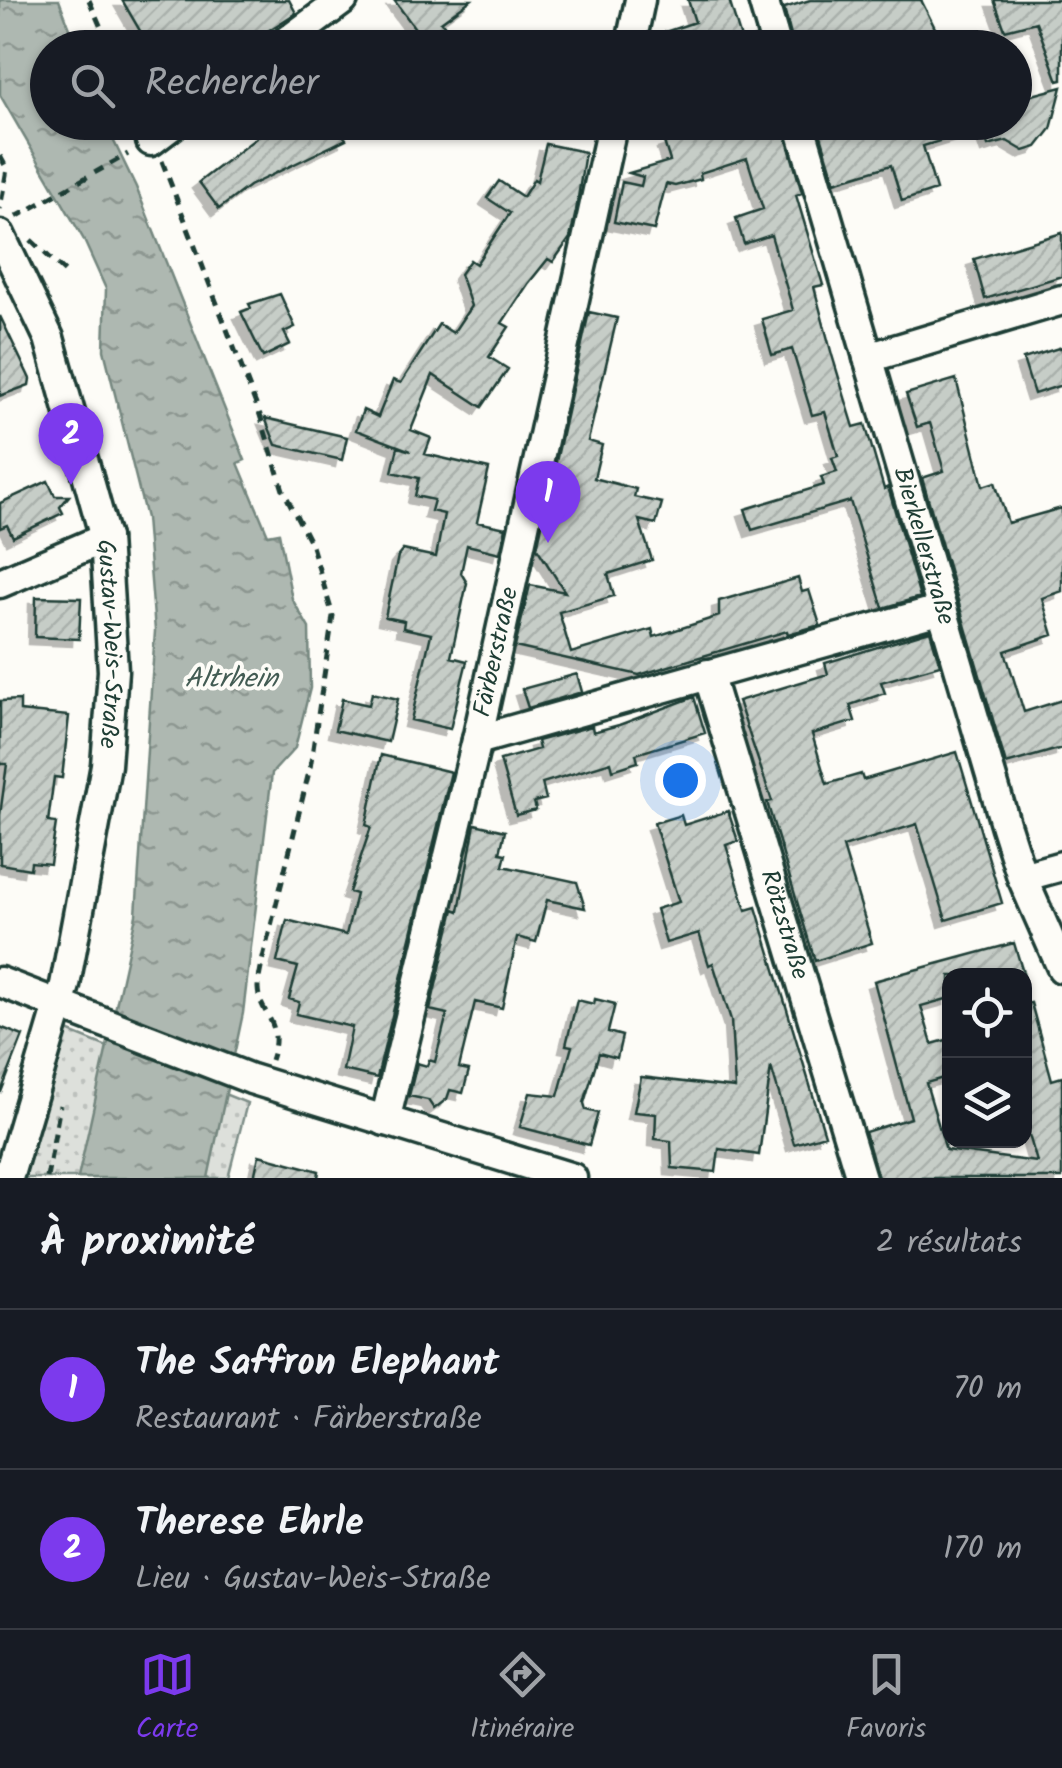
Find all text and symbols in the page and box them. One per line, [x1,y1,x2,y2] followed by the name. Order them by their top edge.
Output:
[30,30,1032,140] search box
[145,55,318,115] text: Rechercher
[65,58,120,113] icon: search
[38,402,104,485] pin: 2
[516,460,580,543] pin: 1
[881,462,966,630] street label: Bierkellerstraße
[85,538,133,750] street label: Gustav-Weis-Straße
[463,583,530,721] street label: Färberstraße
[184,657,280,702] water label: Altrhein
[655,755,706,806] your location
[749,865,820,985] street label: Rötzstraße
[942,968,1032,1148] map controls
[942,968,1032,1058] button: locate
[942,1058,1032,1148] button: layers
[40,1210,254,1277] text: À proximité
[876,1218,1022,1269] text: 2 résultats
[135,1334,499,1394] text: The Saffron Elephant
[68,1364,77,1415] text: 1
[953,1364,1022,1415] text: 70 m
[135,1394,482,1445] text: Restaurant · Färberstraße
[135,1494,364,1554] text: Therese Ehrle
[63,1524,82,1575] text: 2
[943,1524,1022,1575] text: 170 m
[135,1554,491,1605] text: Lieu · Gustav-Weis-Straße
[136,1647,198,1752] tab: Carte
[470,1647,574,1752] tab: Itinéraire
[846,1647,926,1752] tab: Favoris

